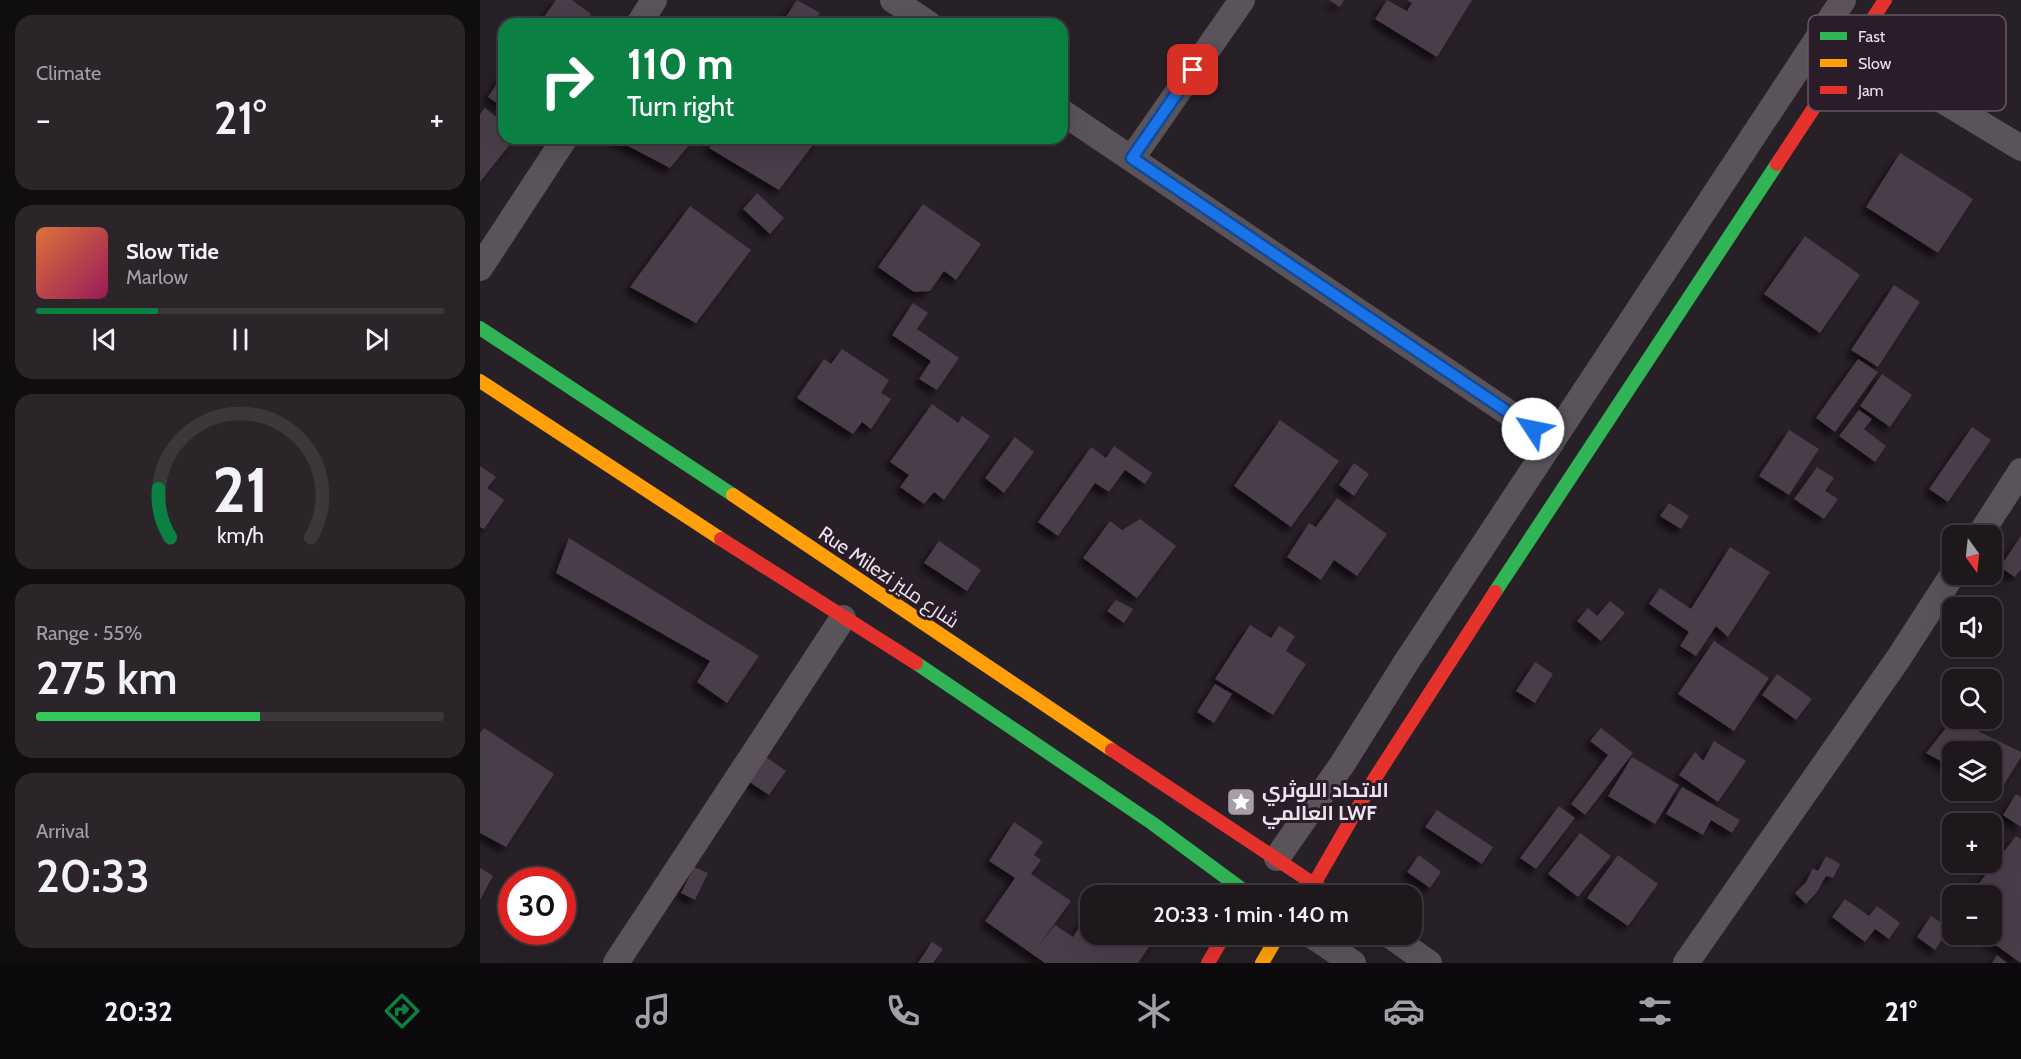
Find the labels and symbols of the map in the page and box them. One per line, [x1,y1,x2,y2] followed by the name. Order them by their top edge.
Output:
[1808,15,2006,111] legend
[1858,27,1886,46] text: Fast
[1167,44,1218,95] pin
[1858,54,1892,73] text: Slow
[1857,81,1884,100] text: Jam
[1501,397,1565,461] position arrow
[813,521,964,635] street label: Rue Milezi شارع مليز
[1942,525,2002,585] north arrow
[1262,778,1389,829] place label: الاتحاد اللوثري العالمي LWF
[1225,786,1257,818] place icon: الاتحاد اللوثري العالمي LWF
[498,867,576,945] speed limit sign: 30

